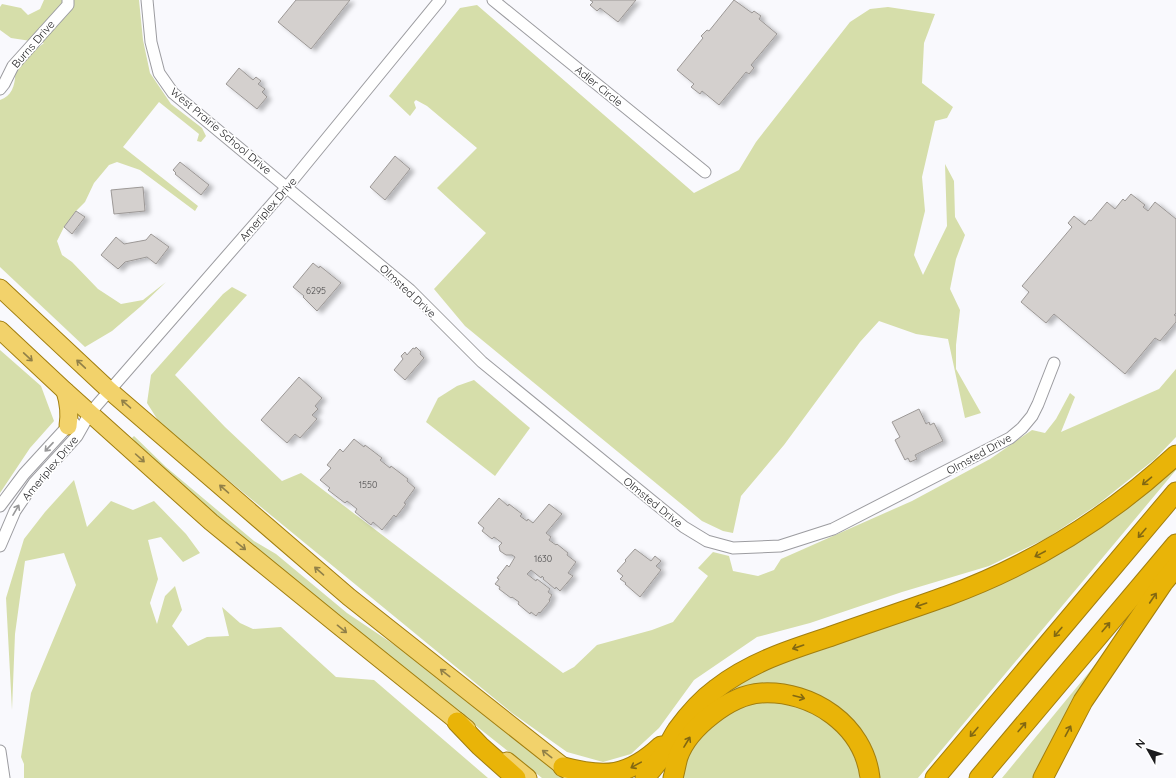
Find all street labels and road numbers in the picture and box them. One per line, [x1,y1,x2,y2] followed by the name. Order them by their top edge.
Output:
[8,17,58,71] street label: Burns Drive
[572,62,626,110] street label: Adler Circle
[168,85,274,177] street label: West Prairie School Drive
[236,174,300,244] street label: Ameriplex Drive
[377,261,439,321] street label: Olmsted Drive
[944,430,1014,478] street label: Olmsted Drive
[19,433,81,503] street label: Ameriplex Drive
[621,474,685,530] street label: Olmsted Drive

